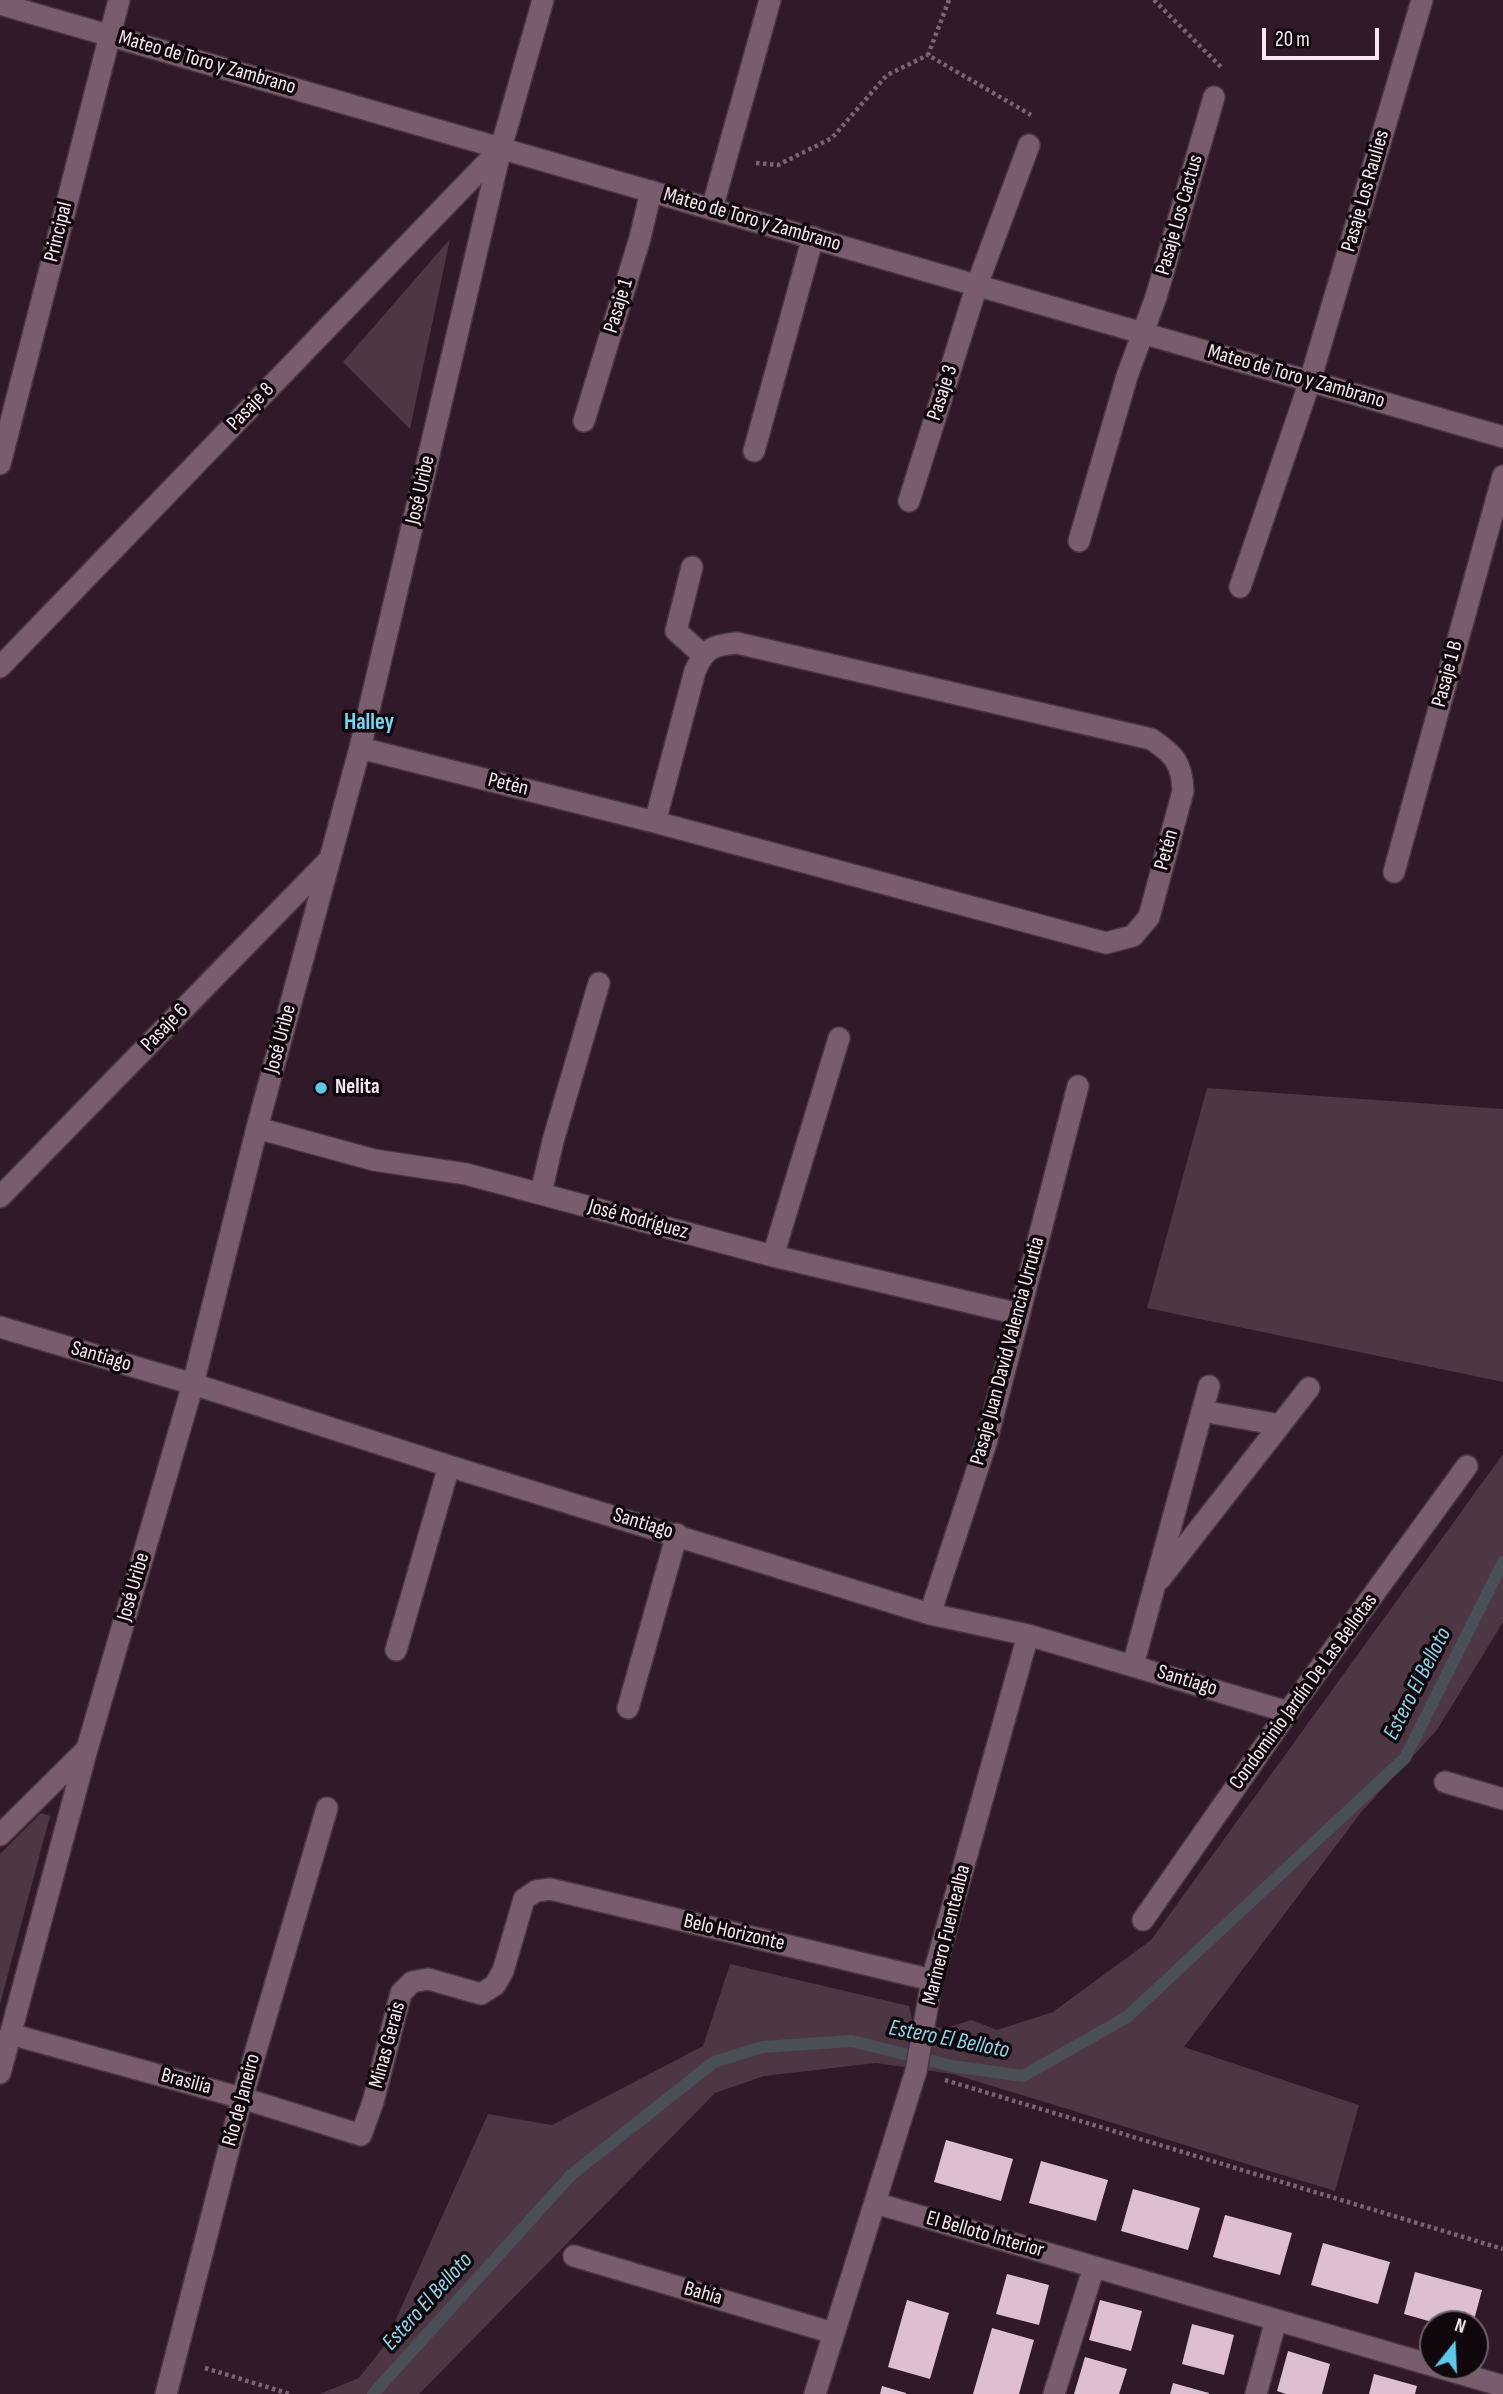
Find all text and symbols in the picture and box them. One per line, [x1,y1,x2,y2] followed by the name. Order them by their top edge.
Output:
[1265,14,1382,58] scale bar
[116,26,298,100] street label: Mateo de Toro y Zambrano
[1275,27,1310,52] text: 20 m
[1337,127,1395,255] street label: Pasaje Los Raulies
[1151,152,1209,278] street label: Pasaje Los Cactus
[661,183,843,257] street label: Mateo de Toro y Zambrano
[39,199,79,265] street label: Principal
[599,276,639,336] street label: Pasaje 1
[1205,340,1387,414] street label: Mateo de Toro y Zambrano
[922,362,964,424] street label: Pasaje 3
[222,378,280,436] street label: Pasaje 8
[401,453,441,527] street label: José Uribe
[1427,638,1469,710] street label: Pasaje 1 B
[344,709,394,737] district label: Halley
[485,768,531,802] street label: Petén
[1150,827,1184,873] street label: Petén
[136,999,194,1057] street label: Pasaje 6
[260,1002,302,1076] street label: José Uribe
[335,1075,379,1101] place label: Nelita
[313,1080,329,1096] marker: Nelita
[585,1195,691,1245] street label: José Rodríguez
[965,1234,1051,1468] street label: Pasaje Juan David Valencia Urrutia
[68,1336,134,1378] street label: Santiago
[610,1503,676,1545] street label: Santiago
[112,1550,156,1624] street label: José Uribe
[1225,1589,1383,1795] street label: Condominio Jardín De Las Bellotas
[1378,1623,1458,1745] water label: Estero El Belloto
[1154,1660,1220,1702] street label: Santiago
[917,1862,977,2008] street label: Marinero Fuentealba
[681,1909,787,1957] street label: Belo Horizonte
[364,1999,412,2091] street label: Minas Gerais
[887,2015,1011,2065] water label: Estero El Belloto
[218,2051,266,2149] street label: Río de Janeiro
[158,2063,214,2101] street label: Brasilia
[923,2206,1047,2264] street label: El Belloto Interior
[377,2247,479,2357] water label: Estero El Belloto
[681,2277,725,2311] street label: Bahía
[1419,2310,1489,2380] north arrow
[1452,2314,1468,2339] text: N

